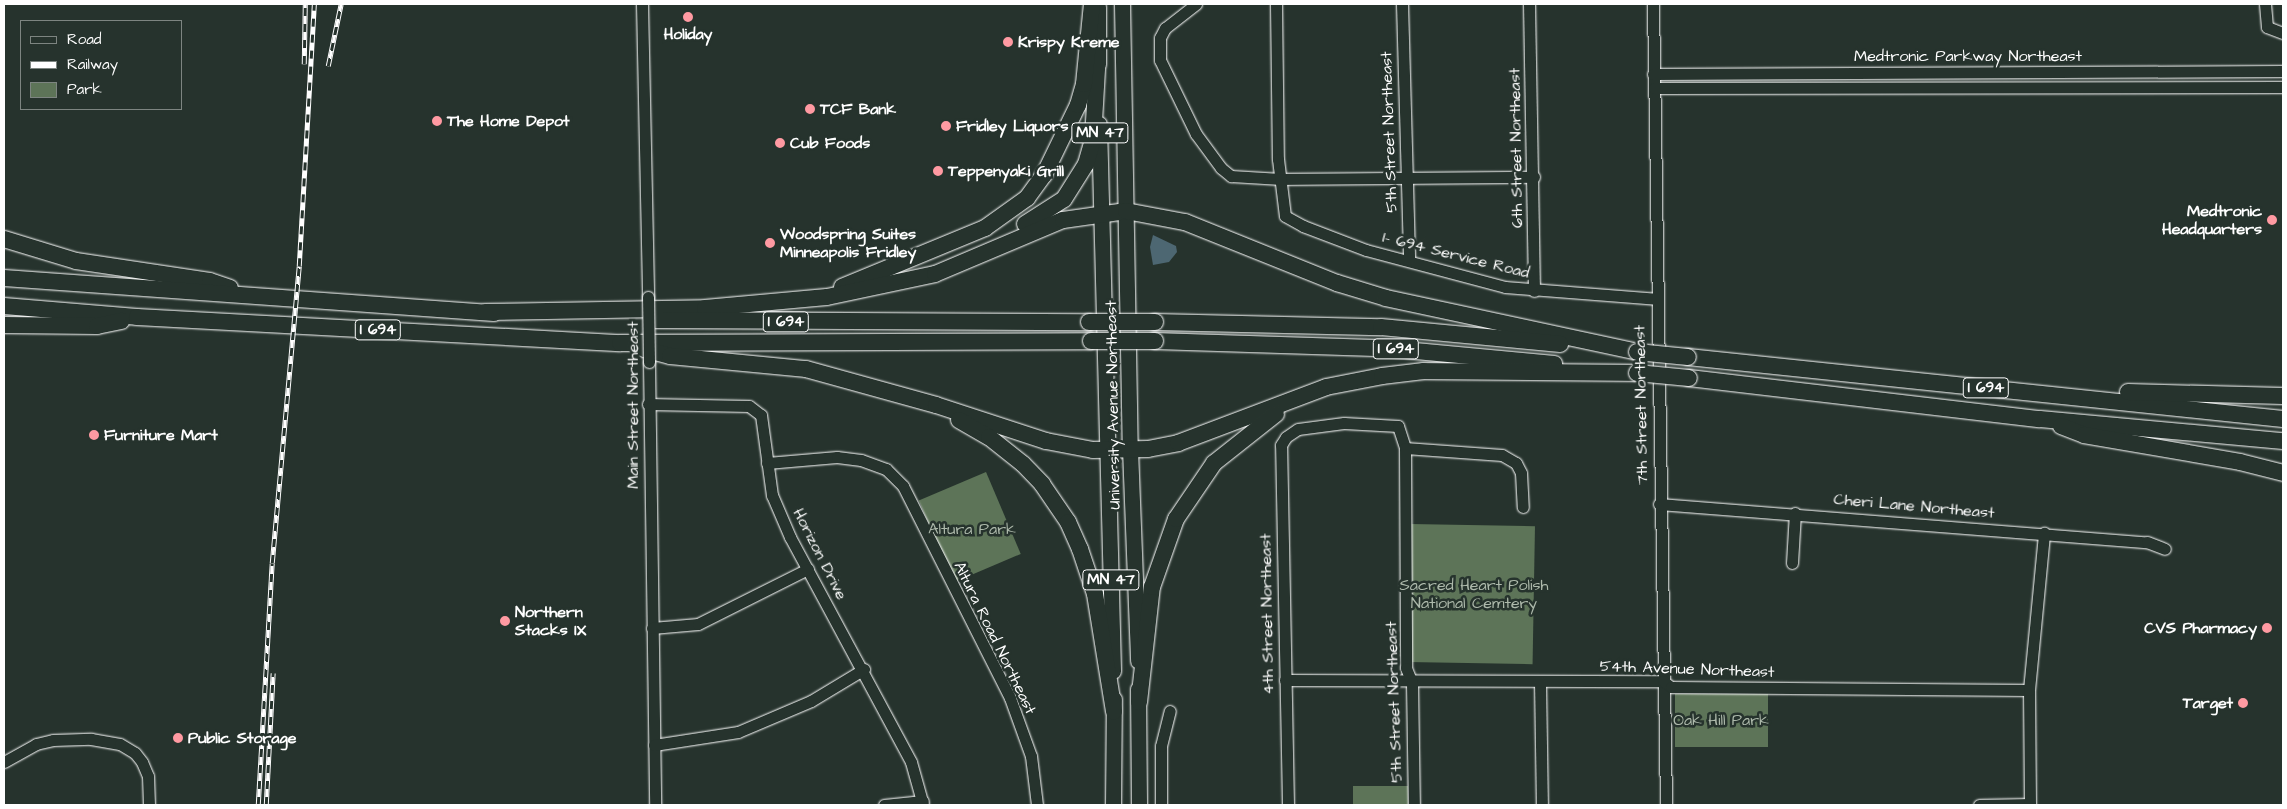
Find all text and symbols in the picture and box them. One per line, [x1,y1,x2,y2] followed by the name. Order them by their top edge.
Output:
[682,11,694,23] marker: Holiday
[20,20,182,110] legend
[664,24,712,44] place label: Holiday
[67,29,101,50] text: Road
[1018,32,1119,52] place label: Krispy Kreme
[1002,36,1014,48] marker: Krispy Kreme
[1854,46,2082,66] street label: Medtronic Parkway Northeast
[1377,51,1401,213] street label: 5th Street Northeast
[67,54,118,75] text: Railway
[1505,68,1527,228] street label: 6th Street Northeast
[67,79,102,100] text: Park
[820,99,896,119] place label: TCF Bank
[804,103,816,115] marker: TCF Bank
[447,111,570,131] place label: The Home Depot
[431,115,443,127] marker: The Home Depot
[956,116,1069,136] place label: Fridley Liquors
[940,120,952,132] marker: Fridley Liquors
[1071,120,1129,146] road number: MN 47
[790,133,870,153] place label: Cub Foods
[774,137,786,149] marker: Cub Foods
[948,161,1064,181] place label: Teppenyaki Grill
[932,165,944,177] marker: Teppenyaki Grill
[2162,201,2262,239] place label: Medtronic Headquarters
[2266,214,2278,226] marker: Medtronic Headquarters
[780,224,916,262] place label: Woodspring Suites Minneapolis Fridley
[1381,227,1531,283] street label: I- 694 Service Road
[764,237,776,249] marker: Woodspring Suites Minneapolis Fridley
[1102,300,1124,510] street label: University Avenue Northeast
[762,310,810,334] road number: I 694
[354,318,402,342] road number: I 694
[623,321,643,489] street label: Main Street Northeast
[1630,325,1652,485] street label: 7th Street Northeast
[1372,336,1420,362] road number: I 694
[1962,376,2010,400] road number: I 694
[104,425,218,445] place label: Furniture Mart
[88,429,100,441] marker: Furniture Mart
[1833,489,1995,523] street label: Cheri Lane Northeast
[789,505,851,603] street label: Horizon Drive
[928,519,1016,539] park label: Altura Park
[1256,533,1278,695] street label: 4th Street Northeast
[950,559,1040,717] street label: Altura Road Northeast
[1082,568,1140,592] road number: MN 47
[1400,575,1548,613] park label: Sacred Heart Polish National Cemtery
[515,602,586,640] place label: Northern Stacks IX
[499,615,511,627] marker: Northern Stacks IX
[2144,618,2257,638] place label: CVS Pharmacy
[1382,621,1406,783] street label: 5th Street Northeast
[2261,622,2273,634] marker: CVS Pharmacy
[1599,656,1775,682] street label: 54th Avenue Northeast
[2183,693,2233,713] place label: Target
[2237,697,2249,709] marker: Target
[1673,710,1769,730] park label: Oak Hill Park
[188,728,296,748] place label: Public Storage
[172,732,184,744] marker: Public Storage

